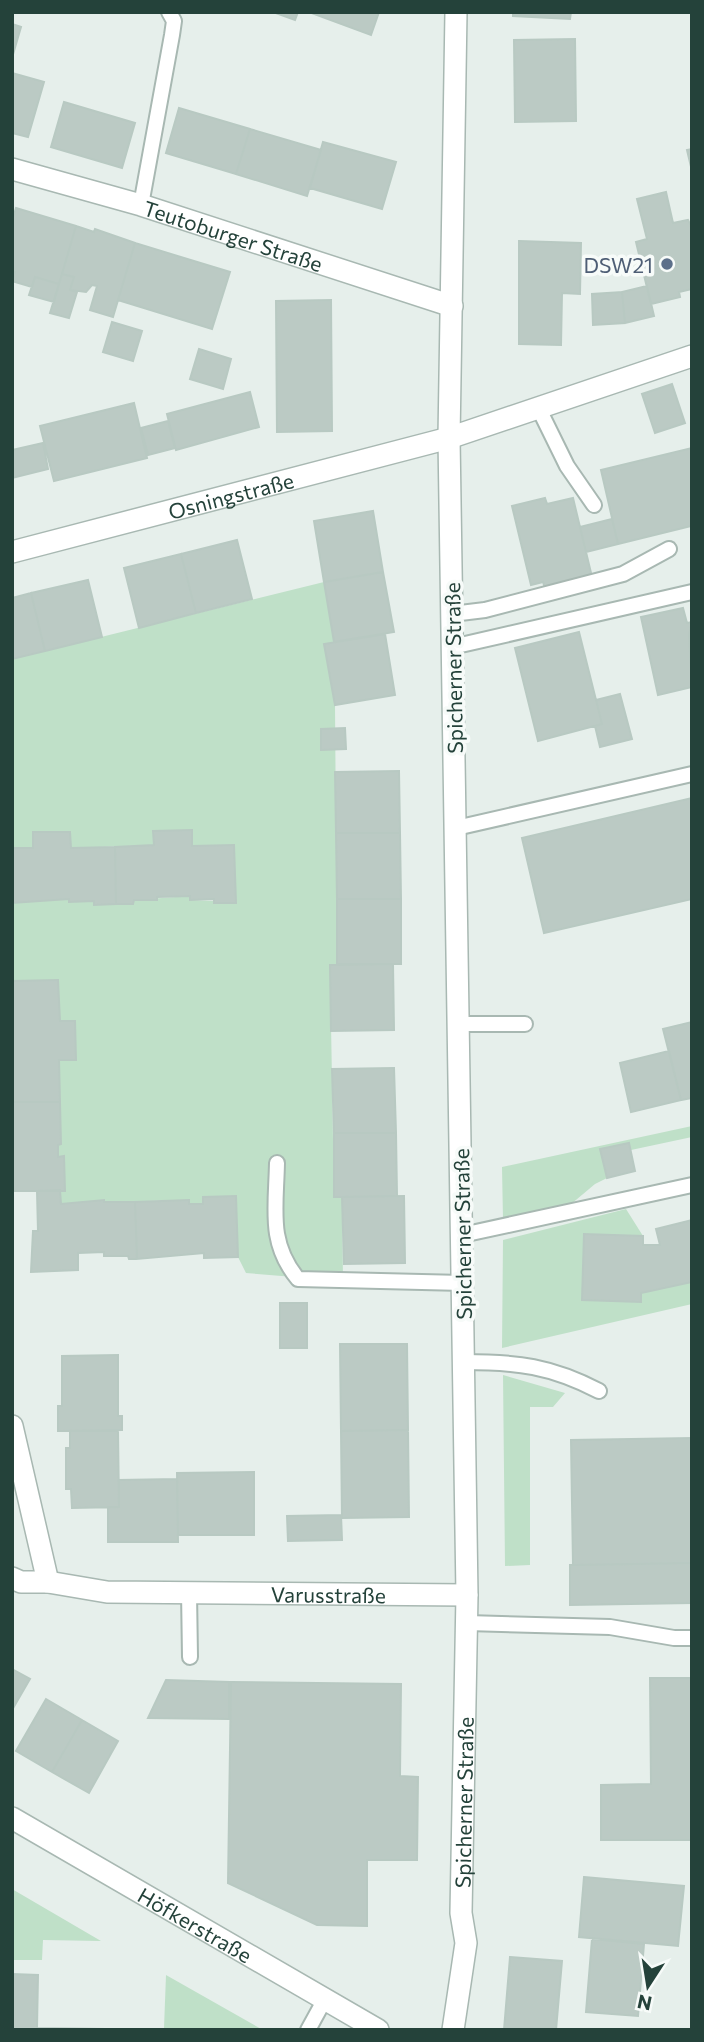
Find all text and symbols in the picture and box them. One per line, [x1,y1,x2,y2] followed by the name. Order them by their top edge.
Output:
[141,194,326,276] street label: Teutoburger Straße
[584,252,653,277] place label: DSW21
[659,256,675,272] marker: DSW21
[165,467,296,523] street label: Osningstraße
[439,582,467,754] street label: Spicherner Straße
[448,1148,476,1320] street label: Spicherner Straße
[271,1581,386,1607] street label: Varusstraße
[449,1717,477,1888] street label: Spicherner Straße
[134,1881,257,1967] street label: Höfkerstraße
[613,1951,683,2021] north arrow
[635,1990,654,2016] text: N

